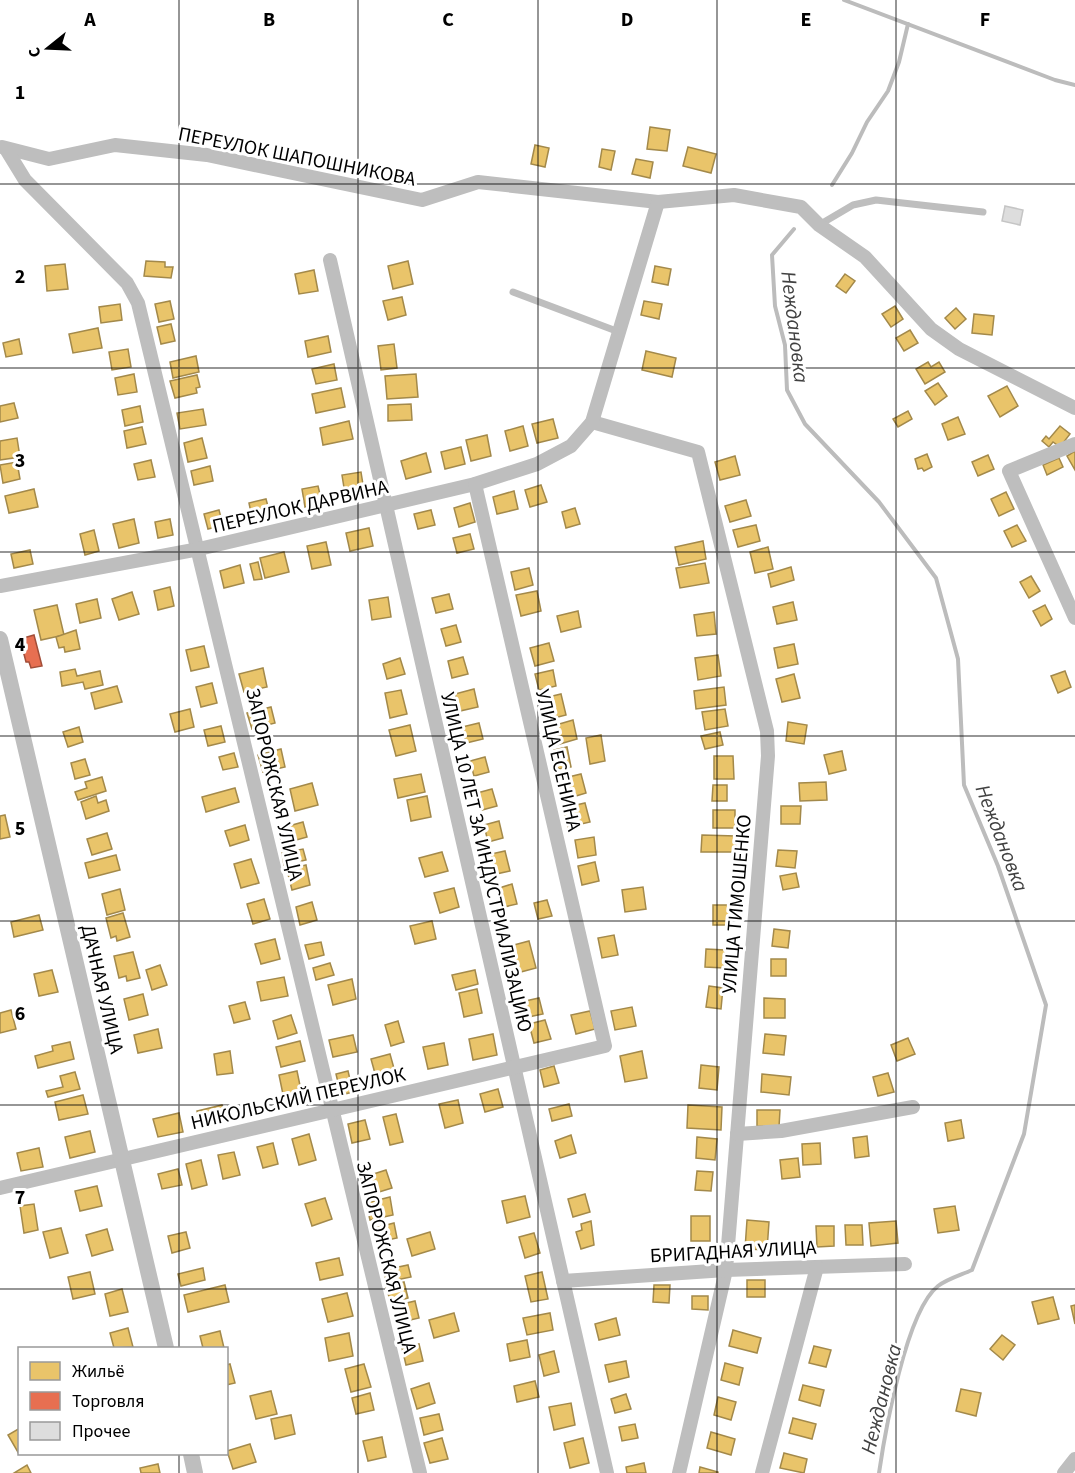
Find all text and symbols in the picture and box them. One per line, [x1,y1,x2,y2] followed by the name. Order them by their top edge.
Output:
[83,6,96,34] text: A
[263,6,275,34] text: B
[442,6,454,34] text: C
[621,6,633,34] text: D
[801,6,811,34] text: E
[980,6,990,34] text: F
[18,18,78,78] north arrow
[23,44,47,60] text: С
[15,79,25,107] text: 1
[176,120,418,194] street label: ПЕРЕУЛОК ШАПОШНИКОВА
[15,263,25,291] text: 2
[773,269,817,385] water label: Неждановка
[15,447,25,475] text: 3
[210,473,391,541] street label: ПЕРЕУЛОК ДАРВИНА
[15,631,26,659] text: 4
[238,685,310,883] street label: ЗАПОРОЖСКАЯ УЛИЦА
[528,686,588,834] street label: УЛИЦА ЕСЕНИНА
[433,689,539,1035] street label: УЛИЦА 10 ЛЕТ ЗА ИНДУСТРИАЛИЗАЦИЮ
[968,780,1036,896] water label: Неждановка
[715,813,759,995] street label: УЛИЦА ТИМОШЕНКО
[15,815,25,843] text: 5
[74,922,131,1057] street label: ДАЧНАЯ УЛИЦА
[15,1000,25,1028] text: 6
[188,1061,409,1137] street label: НИКОЛЬСКИЙ ПЕРЕУЛОК
[349,1158,423,1356] street label: ЗАПОРОЖСКАЯ УЛИЦА
[15,1184,25,1212] text: 7
[649,1234,817,1270] street label: БРИГАДНАЯ УЛИЦА
[853,1341,909,1457] water label: Неждановка
[18,1347,228,1455] legend
[72,1359,125,1384] text: Жильё
[72,1389,145,1414] text: Торговля
[72,1419,130,1444] text: Прочее

